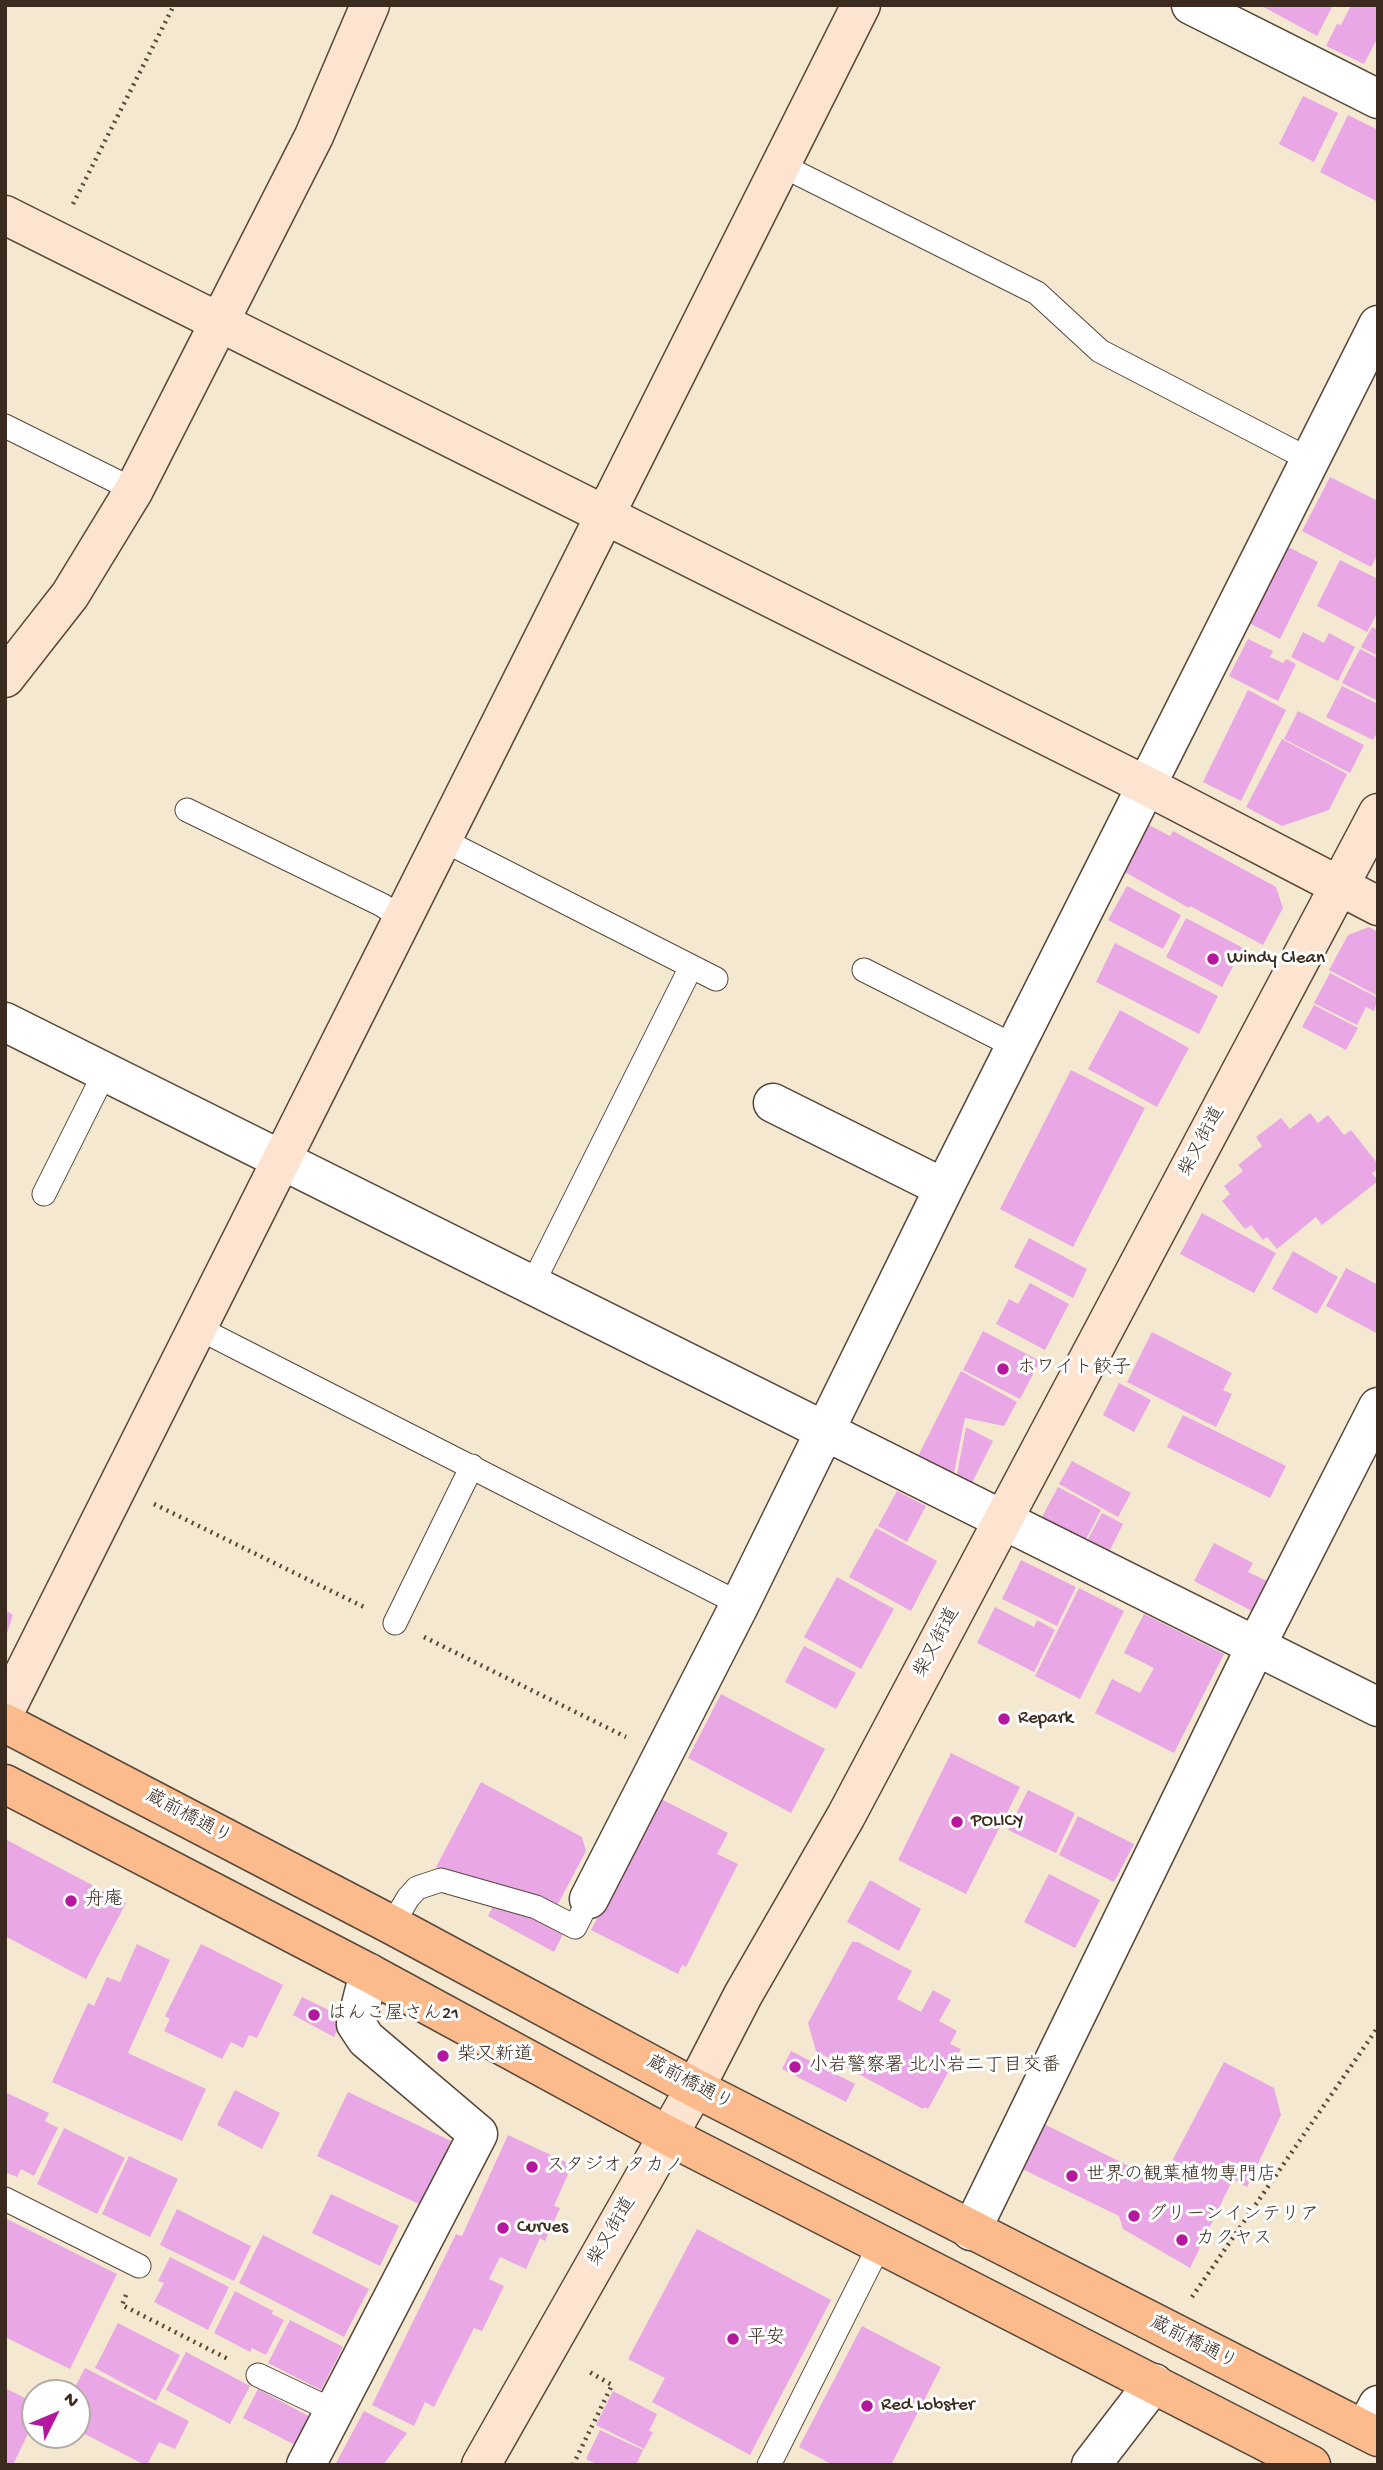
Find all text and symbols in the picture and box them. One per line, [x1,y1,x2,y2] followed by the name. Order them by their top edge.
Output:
[1227,948,1325,970] place label: Windy Clean
[1205,951,1221,967] marker: Windy Clean
[1175,1103,1231,1181] street label: 柴又街道
[1017,1358,1131,1380] place label: ホワイト餃子
[995,1361,1011,1377] marker: ホワイト餃子
[910,1604,966,1682] street label: 柴又街道
[1018,1708,1073,1730] place label: Repark
[996,1711,1012,1727] marker: Repark
[141,1786,235,1850] street label: 蔵前橋通り
[971,1811,1024,1833] place label: POLICY
[949,1814,965,1830] marker: POLICY
[85,1890,123,1912] place label: 舟庵
[63,1893,79,1909] marker: 舟庵
[328,2004,459,2026] place label: はんこ屋さん21
[306,2007,322,2023] marker: はんこ屋さん21
[457,2045,533,2067] place label: 柴又新道
[435,2048,451,2064] marker: 柴又新道
[642,2052,736,2116] street label: 蔵前橋通り
[809,2056,1060,2078] place label: 小岩警察署 北小岩二丁目交番
[787,2059,803,2075] marker: 小岩警察署 北小岩二丁目交番
[546,2156,683,2178] place label: スタジオ タカノ
[524,2159,540,2175] marker: スタジオ タカノ
[1086,2165,1276,2187] place label: 世界の観葉植物専門店
[1064,2168,1080,2184] marker: 世界の観葉植物専門店
[584,2193,642,2271] street label: 柴又街道
[1148,2205,1319,2227] place label: グリーンインテリア
[1126,2208,1142,2224] marker: グリーンインテリア
[517,2217,568,2239] place label: Curves
[495,2220,511,2236] marker: Curves
[1196,2229,1272,2251] place label: カクヤス
[1174,2232,1190,2248] marker: カクヤス
[1146,2312,1240,2376] street label: 蔵前橋通り
[747,2328,785,2350] place label: 平安
[725,2331,741,2347] marker: 平安
[21,2379,91,2449] north arrow
[58,2388,83,2413] text: N
[881,2395,975,2417] place label: Red Lobster
[859,2398,875,2414] marker: Red Lobster

